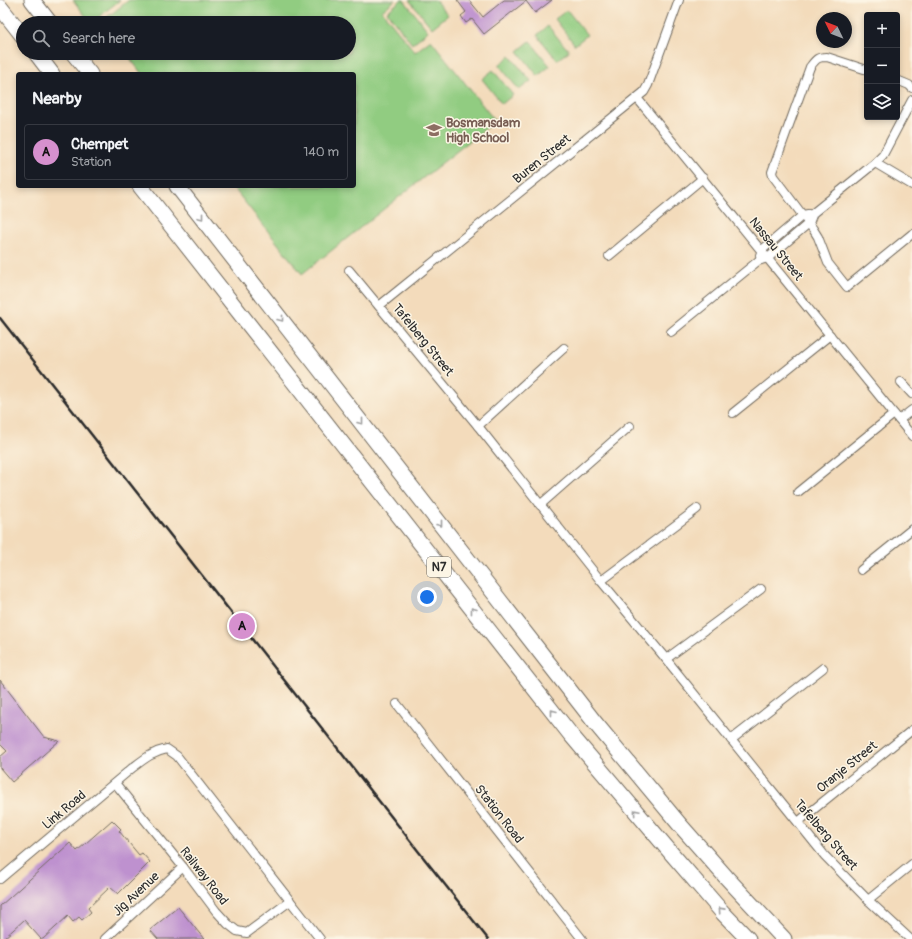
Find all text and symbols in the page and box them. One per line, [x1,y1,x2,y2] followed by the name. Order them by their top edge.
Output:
[816,12,852,48] north arrow
[864,12,900,120] map controls
[864,12,900,48] button: +
[16,16,356,60] search box
[30,27,52,49] icon: search
[62,29,135,48] text: Search here
[864,48,900,84] button: −
[864,84,900,120] button: layers
[32,88,81,109] text: Nearby
[446,115,521,146] place label: Bosmansdam High School
[425,121,443,139] school or university icon: Bosmansdam High School
[510,130,575,187] street label: Buren Street
[71,135,128,154] text: Chempet
[42,144,50,160] text: A
[303,144,339,160] text: 140 m
[71,154,111,170] text: Station
[196,212,203,219] one-way arrow
[746,214,807,284] street label: Nassau Street
[389,301,458,380] street label: Tafelberg Street
[276,315,283,322] one-way arrow
[356,417,363,424] one-way arrow
[436,520,443,527] one-way arrow
[427,557,451,577] road number: N7
[417,587,437,607] your location
[471,607,478,614] one-way arrow
[229,611,255,641] pin: A
[551,710,558,717] one-way arrow
[813,737,881,796] street label: Oranje Street
[471,782,527,846] street label: Station Road
[39,787,89,833] street label: Link Road
[791,796,862,874] street label: Tafelberg Street
[633,810,640,817] one-way arrow
[176,844,232,908] street label: Railway Road
[109,868,163,920] street label: Jig Avenue
[719,908,726,915] one-way arrow

